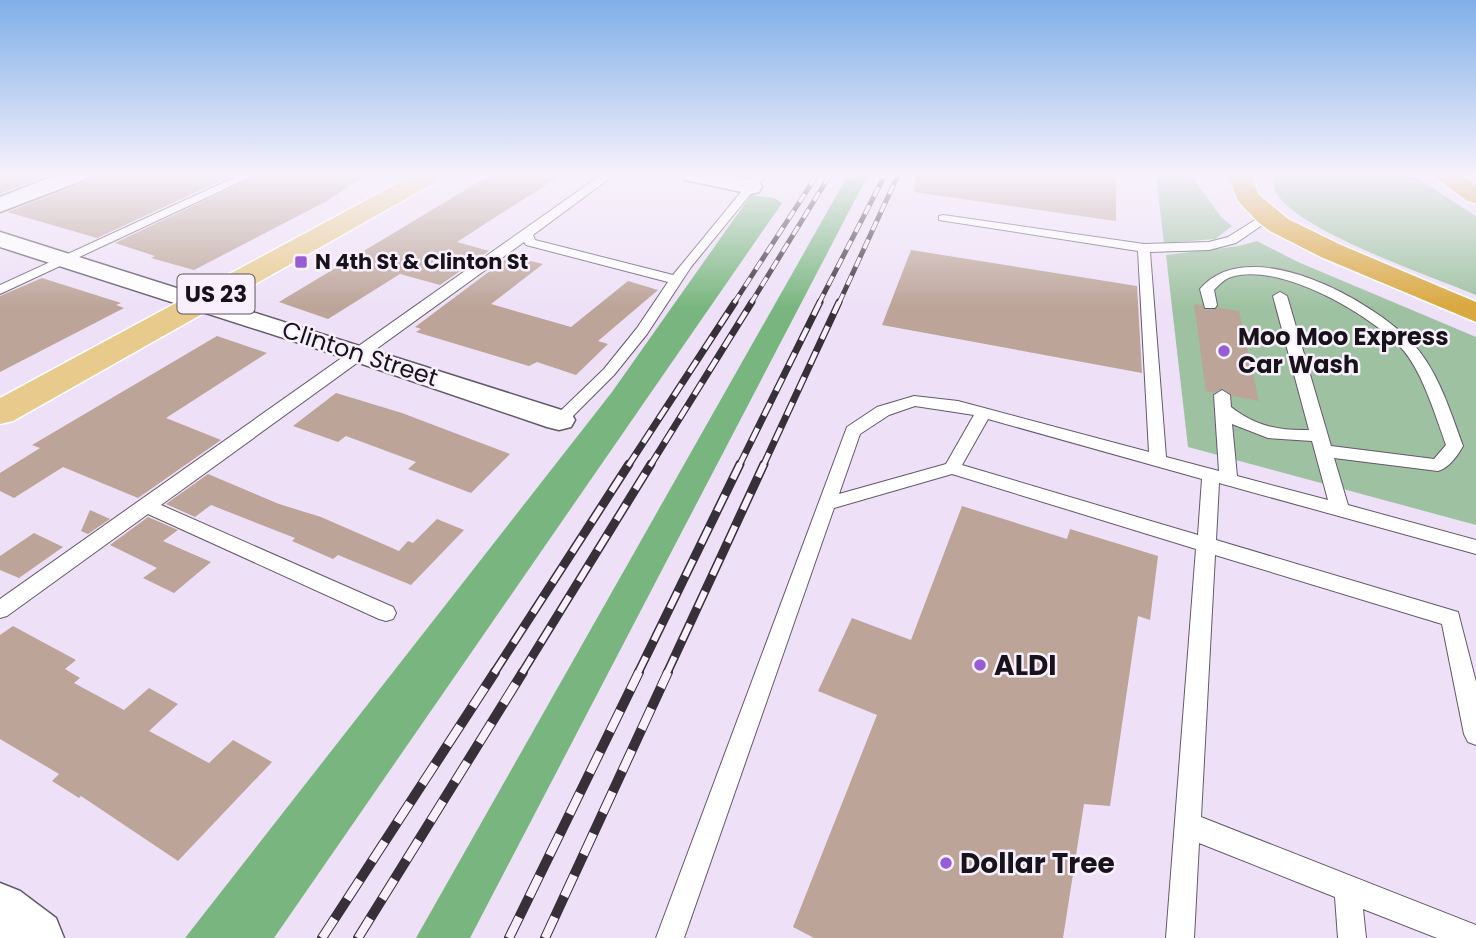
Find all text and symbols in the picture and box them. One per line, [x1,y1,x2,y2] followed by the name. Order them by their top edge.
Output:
[315,247,528,276] place label: N 4th St & Clinton St
[293,254,309,270] marker: N 4th St & Clinton St
[178,274,255,314] road number: US 23
[278,313,442,394] street label: Clinton Street
[1238,320,1449,381] place label: Moo Moo Express Car Wash
[1216,343,1232,359] marker: Moo Moo Express Car Wash
[994,646,1057,685] place label: ALDI
[972,657,988,673] marker: ALDI
[960,844,1115,883] place label: Dollar Tree
[938,855,954,871] marker: Dollar Tree

